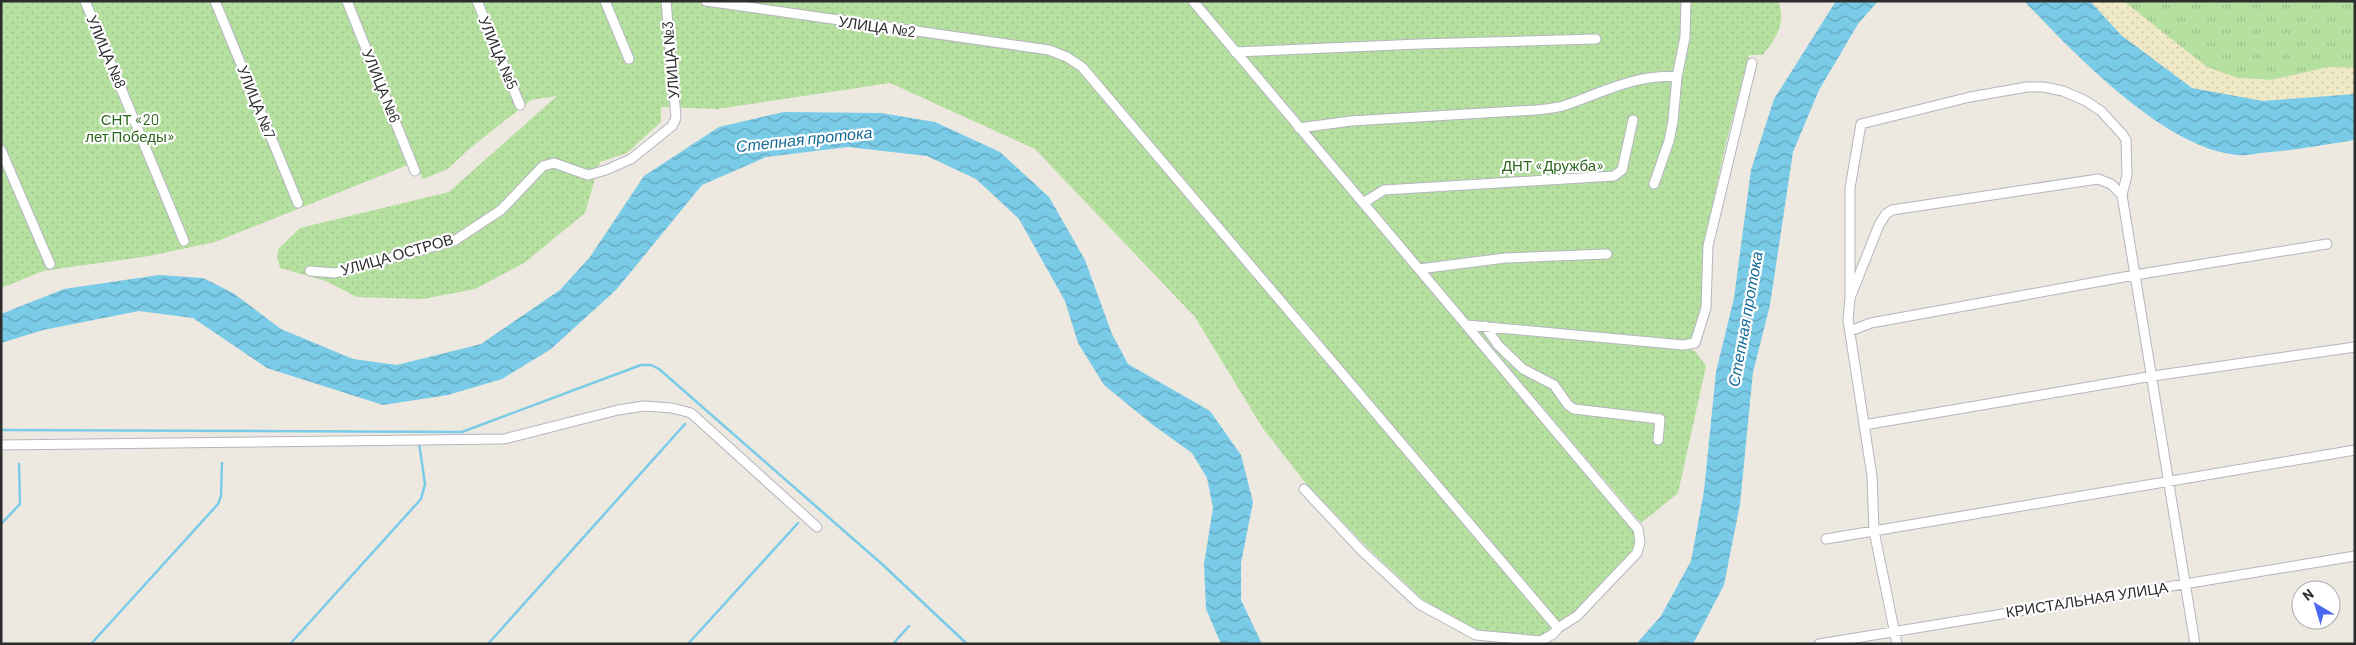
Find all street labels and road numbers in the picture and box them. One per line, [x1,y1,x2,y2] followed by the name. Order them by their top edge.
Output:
[83,12,130,91] street label: УЛИЦА №8
[837,12,917,40] street label: УЛИЦА №2
[475,13,522,92] street label: УЛИЦА №5
[658,21,682,100] street label: УЛИЦА №3
[359,46,405,125] street label: УЛИЦА №6
[234,63,280,141] street label: УЛИЦА №7
[338,229,455,279] street label: УЛИЦА ОСТРОВ
[2004,577,2169,621] street label: КРИСТАЛЬНАЯ УЛИЦА

